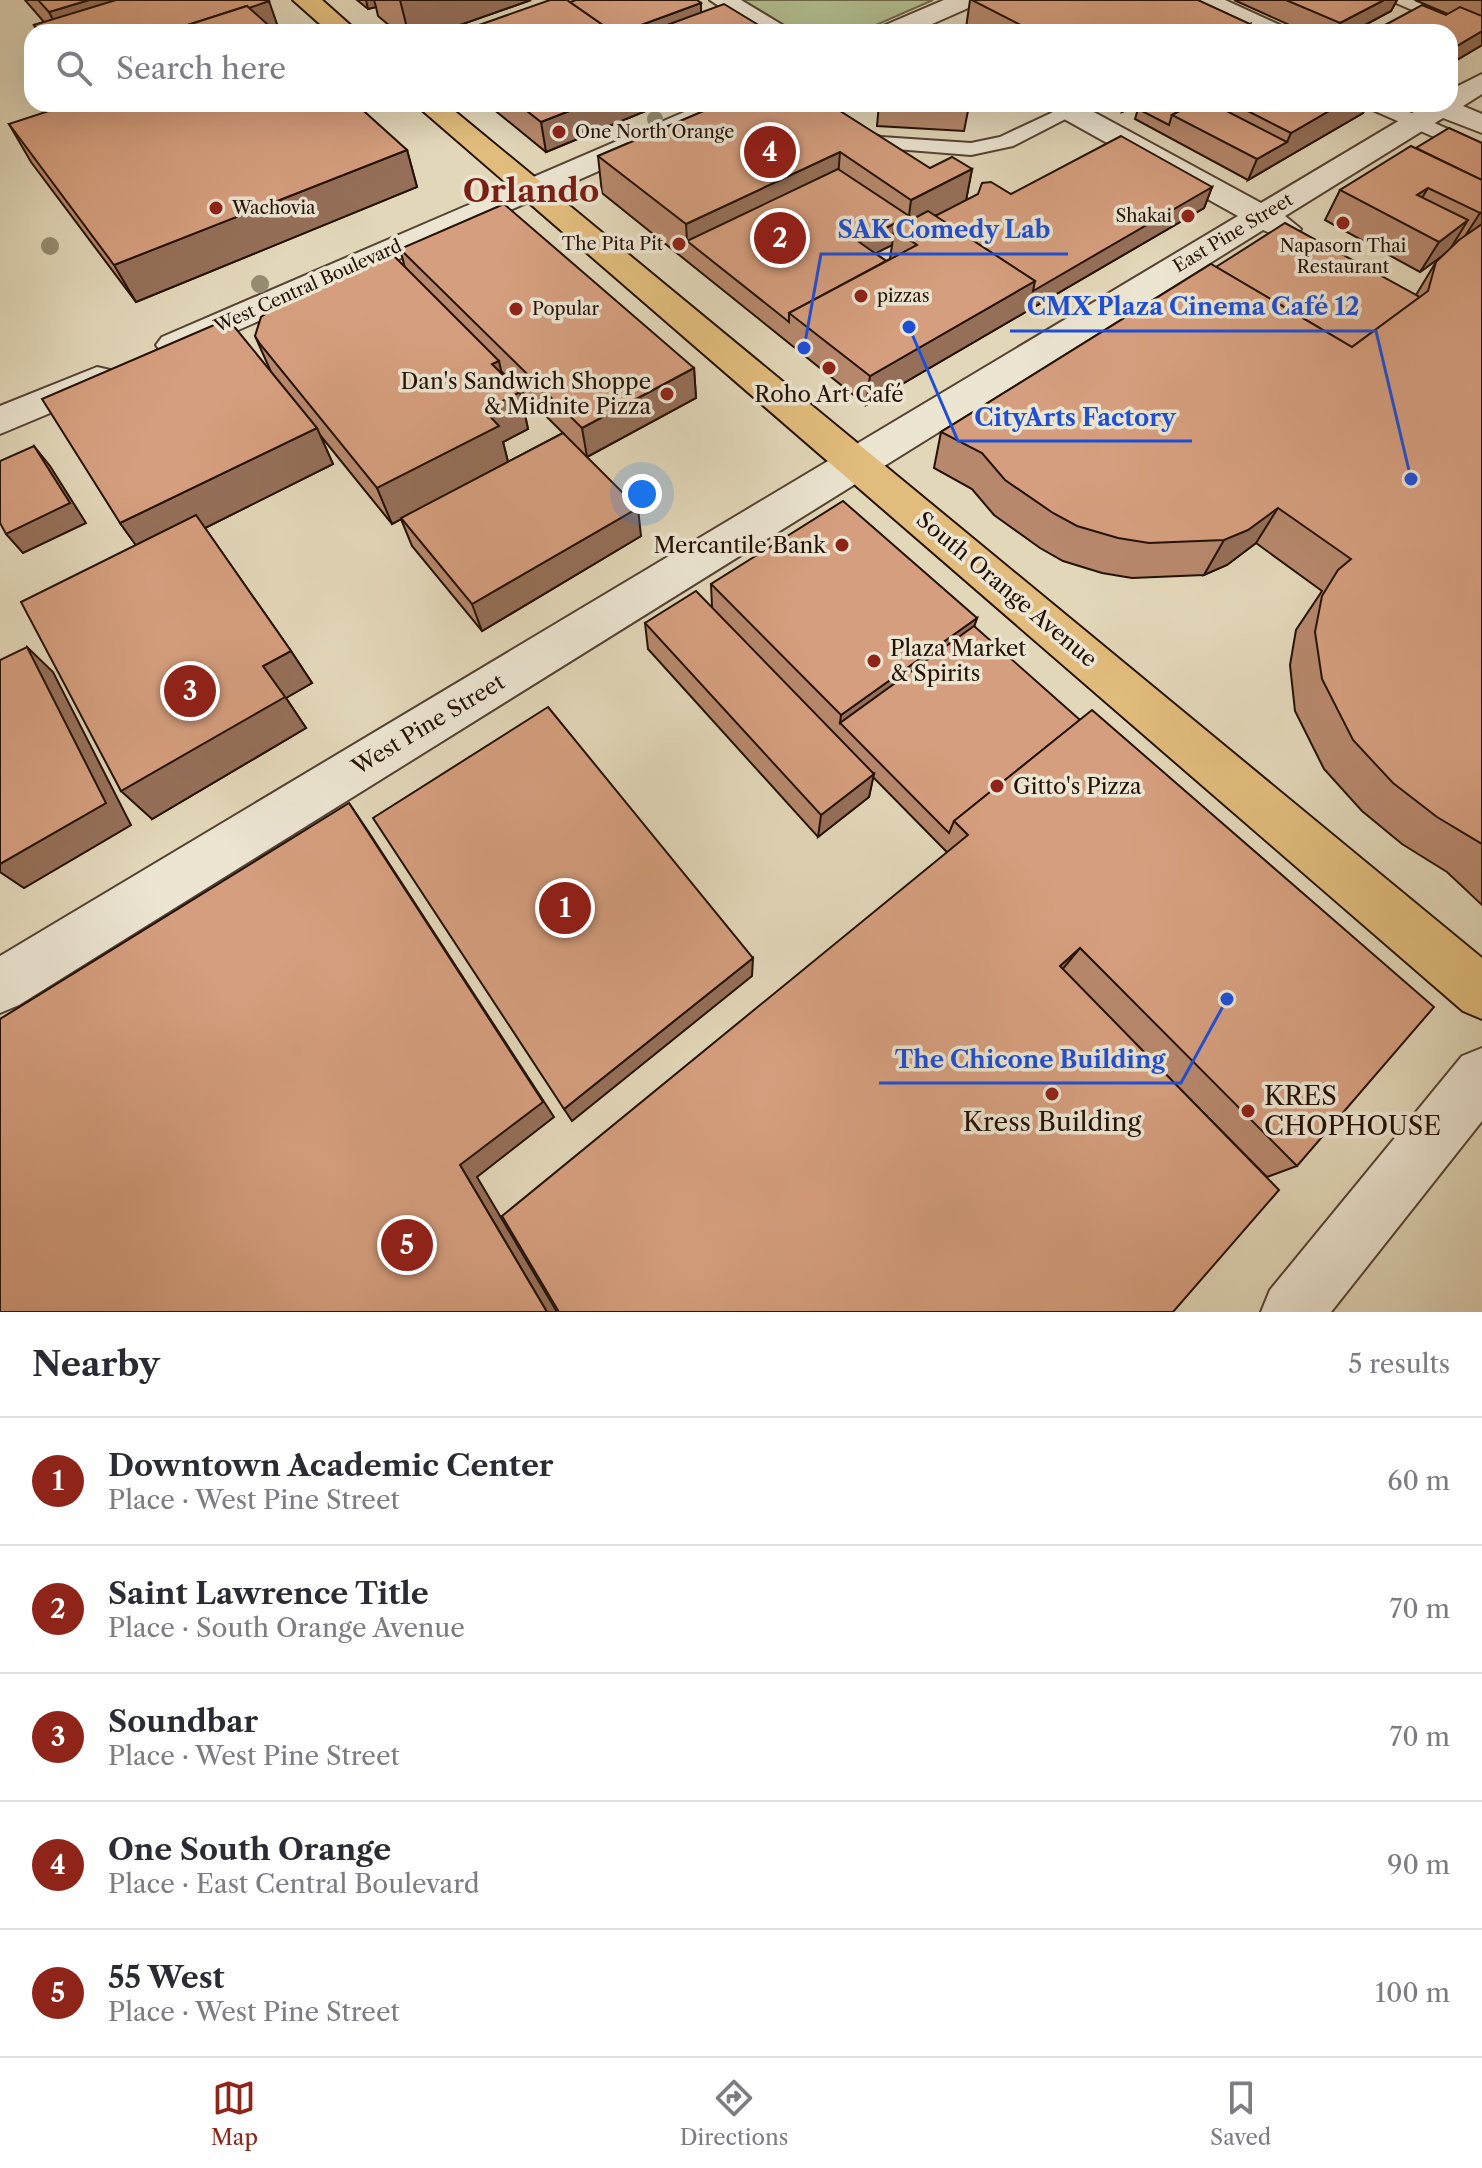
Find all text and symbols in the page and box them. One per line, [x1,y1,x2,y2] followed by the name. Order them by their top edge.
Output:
[24,24,1458,112] search box
[52,46,96,90] icon: search
[116,50,286,87] text: Search here
[575,121,734,143] place label: One North Orange
[744,122,796,182] pin: 4
[550,123,568,141] marker: One North Orange
[463,171,599,210] district label: Orlando
[1169,188,1297,277] street label: East Pine Street
[231,197,316,219] place label: Wachovia
[207,199,225,217] marker: Wachovia
[1115,205,1173,227] place label: Shakai
[821,206,1068,254] callout: SAK Comedy Lab
[1179,207,1197,225] marker: Shakai
[754,208,806,268] pin: 2
[1334,214,1352,232] marker: Napasorn Thai Restaurant
[838,215,1050,244] text: SAK Comedy Lab
[562,233,664,255] place label: The Pita Pit
[210,235,405,338] street label: West Central Boulevard
[670,235,688,253] marker: The Pita Pit
[1280,235,1407,278] place label: Napasorn Thai Restaurant
[1010,283,1376,331] callout: CMX Plaza Cinema Café 12
[877,285,929,307] place label: pizzas
[852,287,870,305] marker: pizzas
[1027,292,1359,321] text: CMX Plaza Cinema Café 12
[532,298,599,320] place label: Popular
[507,300,525,318] marker: Popular
[820,359,838,377] marker: Roho Art Café
[401,368,651,420] place label: Dan's Sandwich Shoppe & Midnite Pizza
[754,381,904,408] place label: Roho Art Café
[658,385,676,403] marker: Dan's Sandwich Shoppe & Midnite Pizza
[958,393,1192,441] callout: CityArts Factory
[974,403,1177,432] text: CityArts Factory
[622,474,662,514] your location
[911,506,1102,673] street label: South Orange Avenue
[653,532,827,559] place label: Mercantile Bank
[833,536,851,554] marker: Mercantile Bank
[890,635,1026,687] place label: Plaza Market & Spirits
[865,652,883,670] marker: Plaza Market & Spirits
[164,661,216,721] pin: 3
[346,668,510,781] street label: West Pine Street
[1013,773,1142,800] place label: Gitto's Pizza
[988,777,1006,795] marker: Gitto's Pizza
[539,878,591,938] pin: 1
[879,1035,1181,1083] callout: The Chicone Building
[895,1045,1166,1074] text: The Chicone Building
[1264,1080,1441,1142] place label: KRES CHOPHOUSE
[1043,1085,1061,1103] marker: Kress Building
[1239,1102,1257,1120] marker: KRES CHOPHOUSE
[963,1106,1142,1138] place label: Kress Building
[381,1215,433,1275] pin: 5
[32,1343,160,1385] text: Nearby
[1348,1348,1450,1380] text: 5 results
[108,1447,554,1484] text: Downtown Academic Center
[52,1465,64,1497] text: 1
[1387,1465,1450,1497] text: 60 m
[108,1484,400,1516] text: Place · West Pine Street
[108,1575,429,1612] text: Saint Lawrence Title
[50,1593,66,1625] text: 2
[1390,1593,1450,1625] text: 70 m
[108,1612,465,1644] text: Place · South Orange Avenue
[108,1703,258,1740] text: Soundbar
[51,1721,65,1753] text: 3
[1390,1721,1450,1753] text: 70 m
[108,1740,400,1772] text: Place · West Pine Street
[108,1831,391,1868] text: One South Orange
[50,1849,66,1881] text: 4
[1387,1849,1450,1881] text: 90 m
[108,1868,480,1900] text: Place · East Central Boulevard
[108,1959,224,1996] text: 55 West
[51,1977,65,2009] text: 5
[1375,1977,1450,2009] text: 100 m
[108,1996,400,2028] text: Place · West Pine Street
[211,2076,258,2151] tab: Map
[680,2076,788,2151] tab: Directions
[1210,2076,1271,2151] tab: Saved

